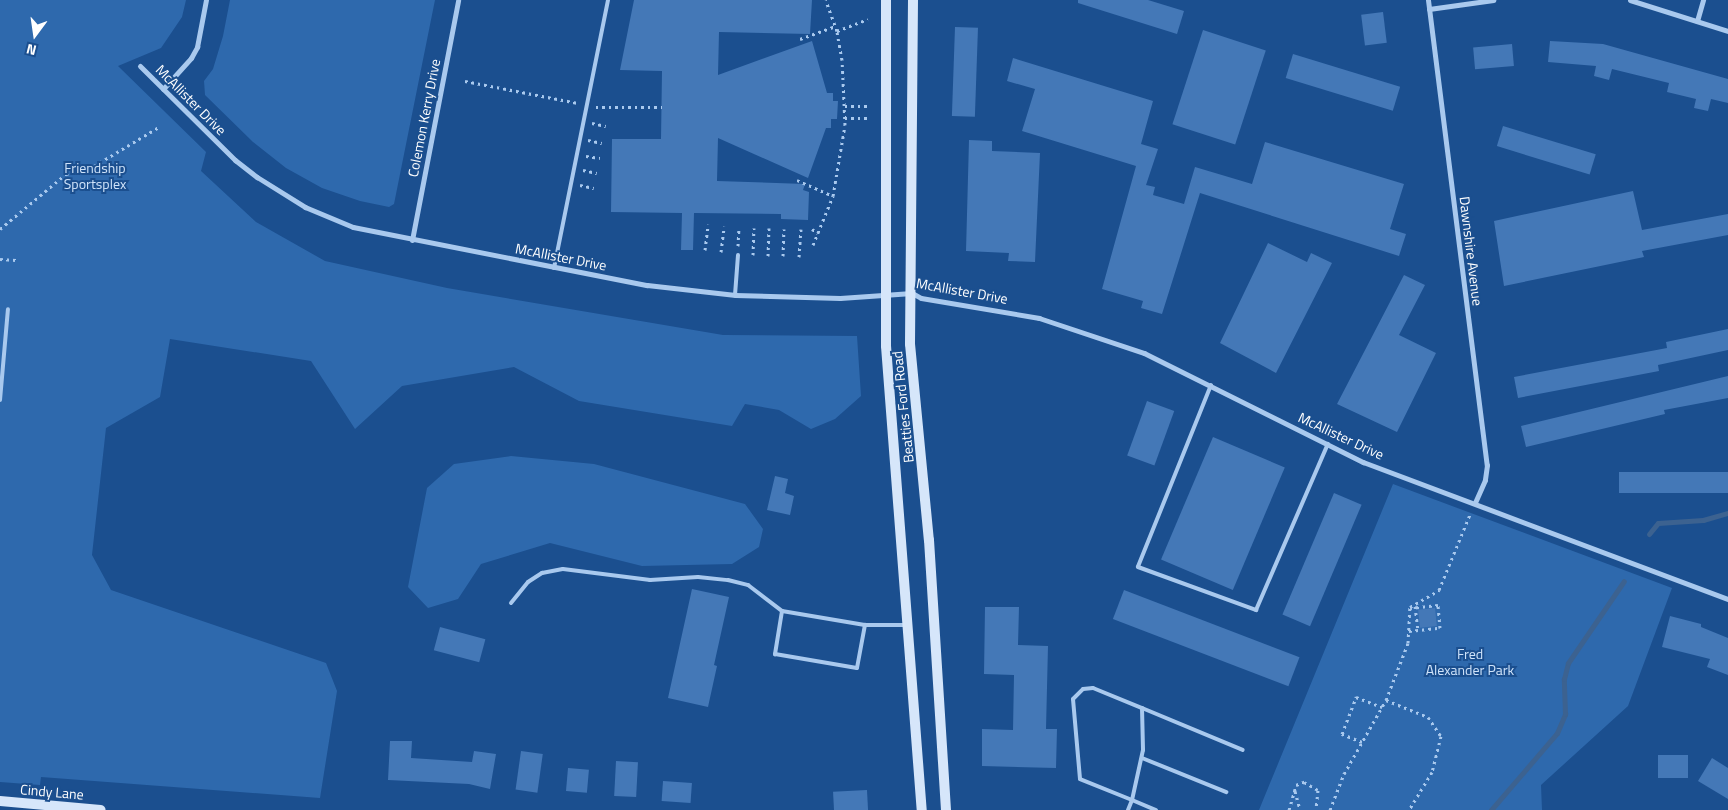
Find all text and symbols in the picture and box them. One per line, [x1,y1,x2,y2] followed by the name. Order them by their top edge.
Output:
[10,10,60,60] north arrow
[24,39,39,61] text: N
[404,58,444,178] street label: Colemon Kerry Drive
[152,61,230,139] street label: McAllister Drive
[64,160,126,192] park label: Friendship Sportsplex
[1456,195,1486,307] street label: Dawnshire Avenue
[514,240,608,274] street label: McAllister Drive
[915,275,1009,307] street label: McAllister Drive
[889,350,917,464] street label: Beatties Ford Road
[1295,409,1387,463] street label: McAllister Drive
[1426,646,1514,679] park label: Fred Alexander Park
[20,781,84,803] street label: Cindy Lane

